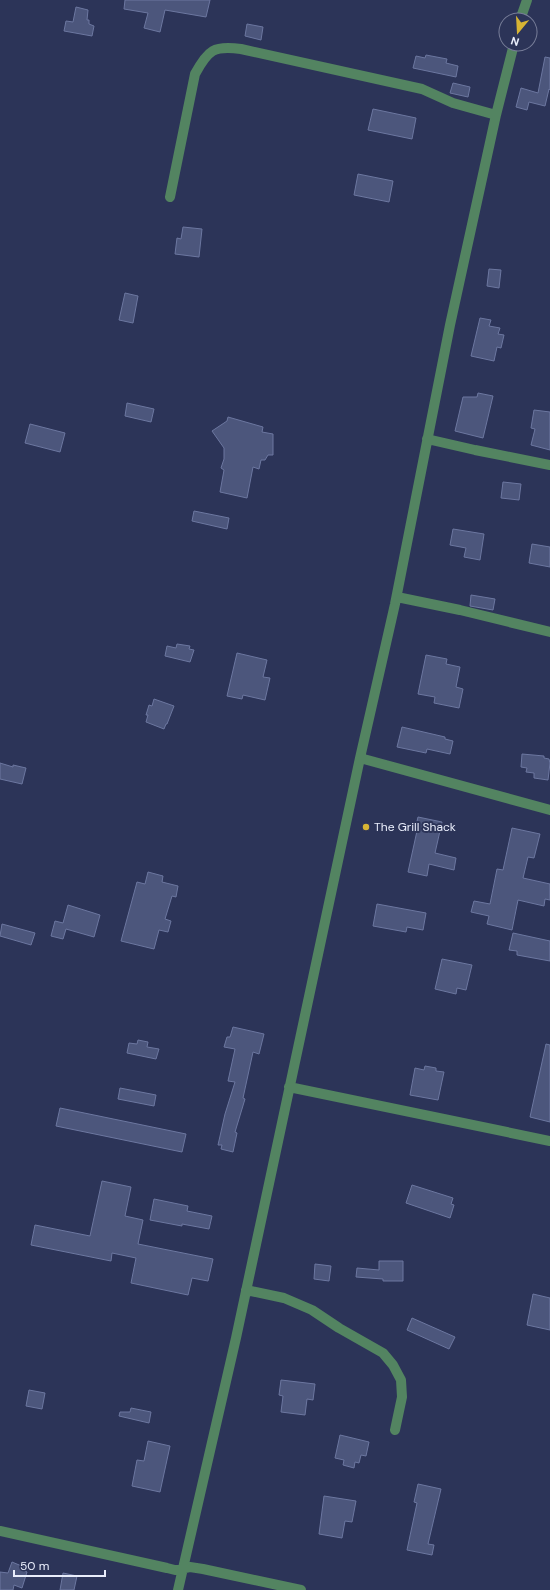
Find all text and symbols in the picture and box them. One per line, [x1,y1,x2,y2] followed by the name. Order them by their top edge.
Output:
[498,12,538,52] north arrow
[509,34,521,49] text: N
[374,819,456,835] place label: The Grill Shack
[361,822,371,832] marker: The Grill Shack
[14,1552,105,1578] scale bar
[20,1558,49,1574] text: 50 m

